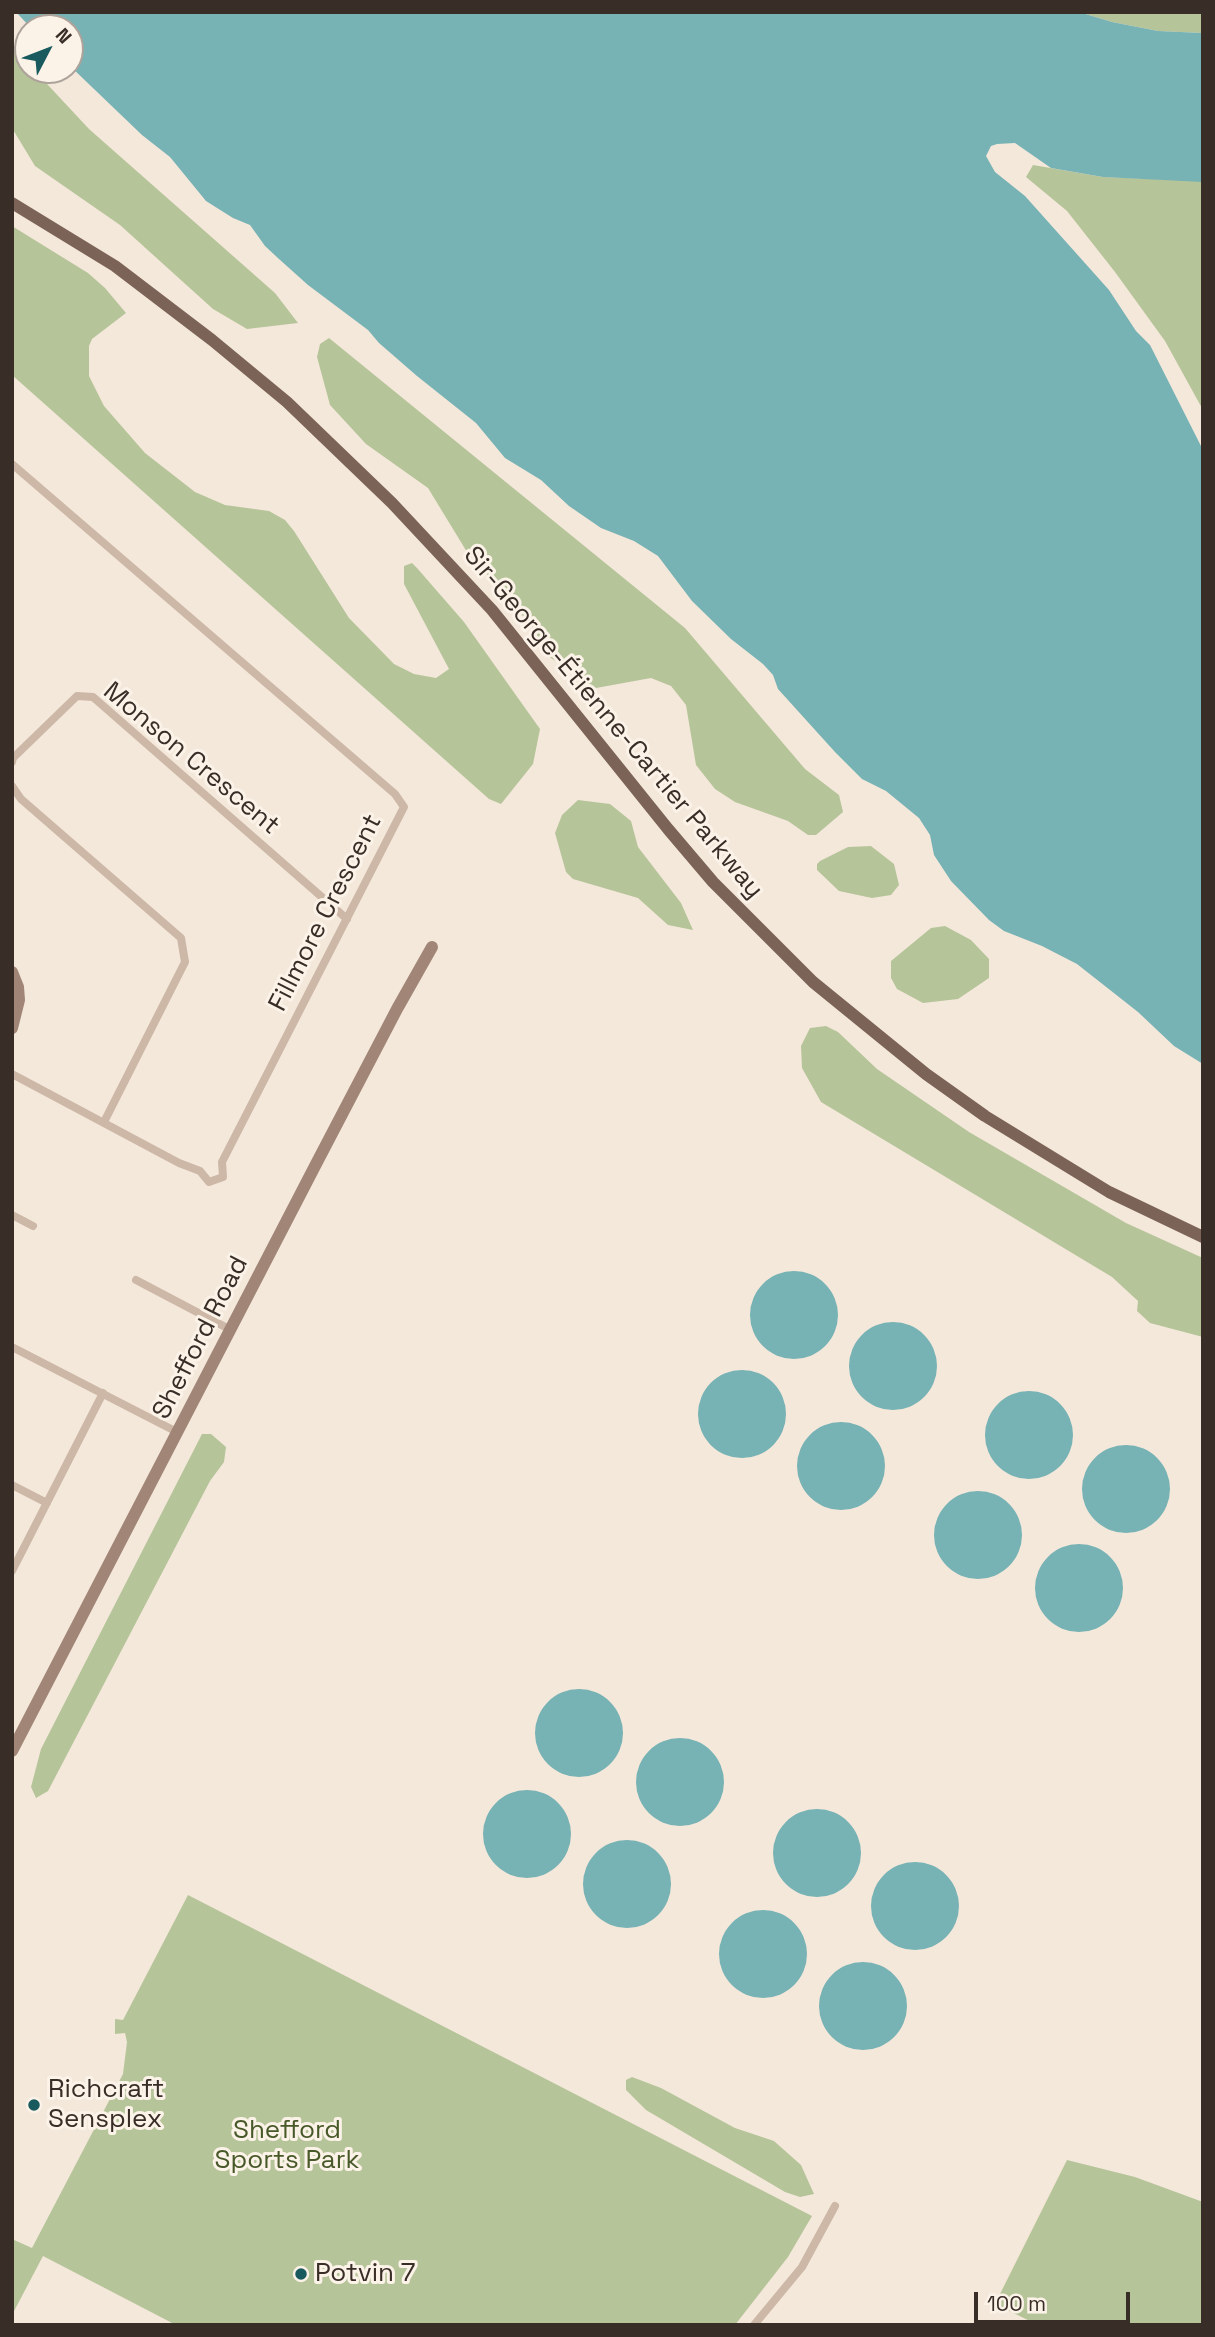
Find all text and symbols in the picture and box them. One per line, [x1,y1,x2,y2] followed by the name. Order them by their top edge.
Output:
[14,14,84,84] north arrow
[50,23,77,49] text: N
[457,541,769,905] street label: Sir-George-Étienne-Cartier Parkway
[97,676,285,842] street label: Monson Crescent
[263,809,389,1017] street label: Fillmore Crescent
[147,1251,255,1425] street label: Shefford Road
[48,2074,164,2136] place label: Richcraft Sensplex
[26,2097,42,2113] marker: Richcraft Sensplex
[215,2115,359,2176] park label: Shefford Sports Park
[315,2258,415,2290] place label: Potvin 7
[293,2266,309,2282] marker: Potvin 7
[977,2278,1133,2322] scale bar
[987,2290,1046,2317] text: 100 m

